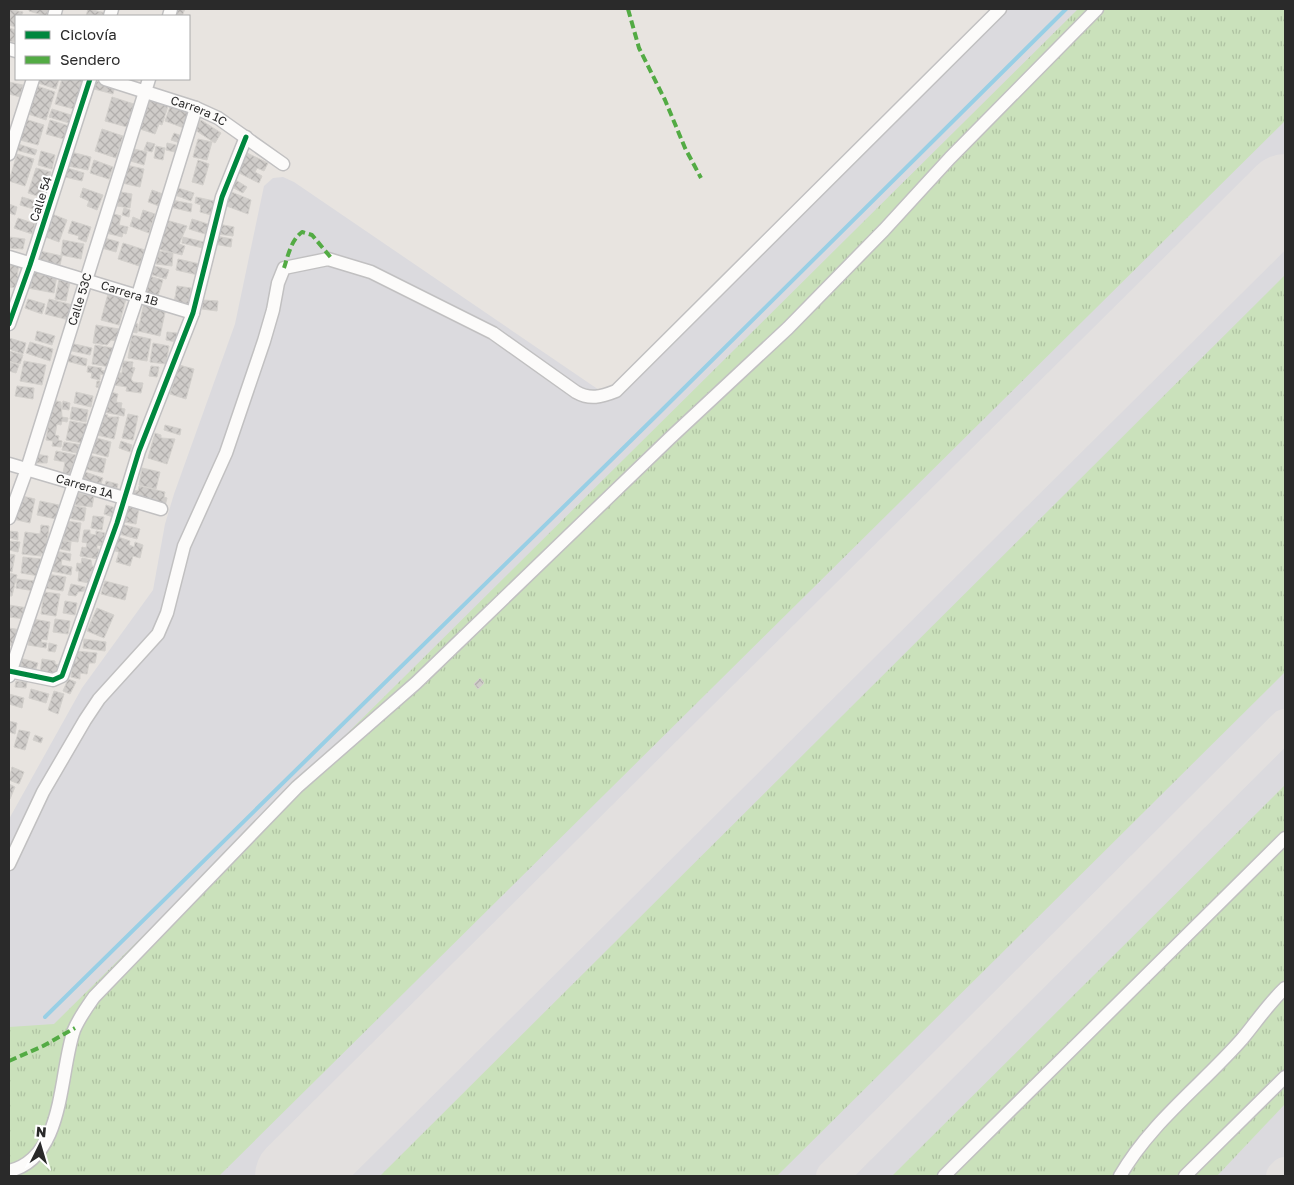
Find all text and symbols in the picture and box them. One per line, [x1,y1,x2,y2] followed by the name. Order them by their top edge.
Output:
[15,15,190,80] legend
[60,25,117,43] text: Ciclovía
[60,50,120,68] text: Sendero
[169,92,230,129] street label: Carrera 1C
[26,174,55,223] street label: Calle 54
[64,271,95,327] street label: Calle 53C
[99,277,160,309] street label: Carrera 1B
[54,470,116,502] street label: Carrera 1A
[15,1120,65,1170] north arrow
[35,1123,47,1140] text: N

